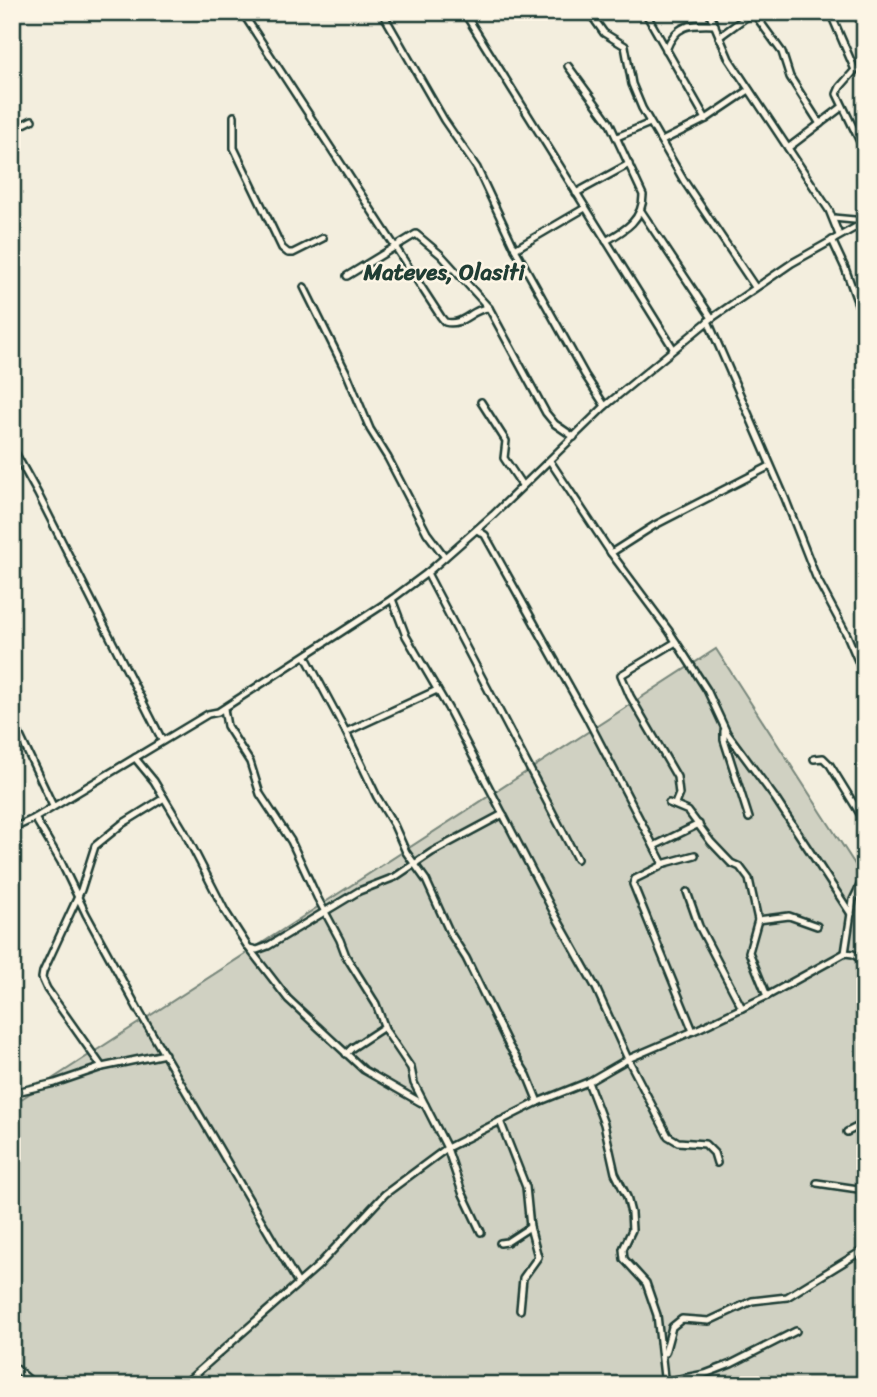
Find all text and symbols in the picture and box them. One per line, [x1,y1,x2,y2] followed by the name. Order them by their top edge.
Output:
[362,252,526,293] district label: Mateves, Olasiti

